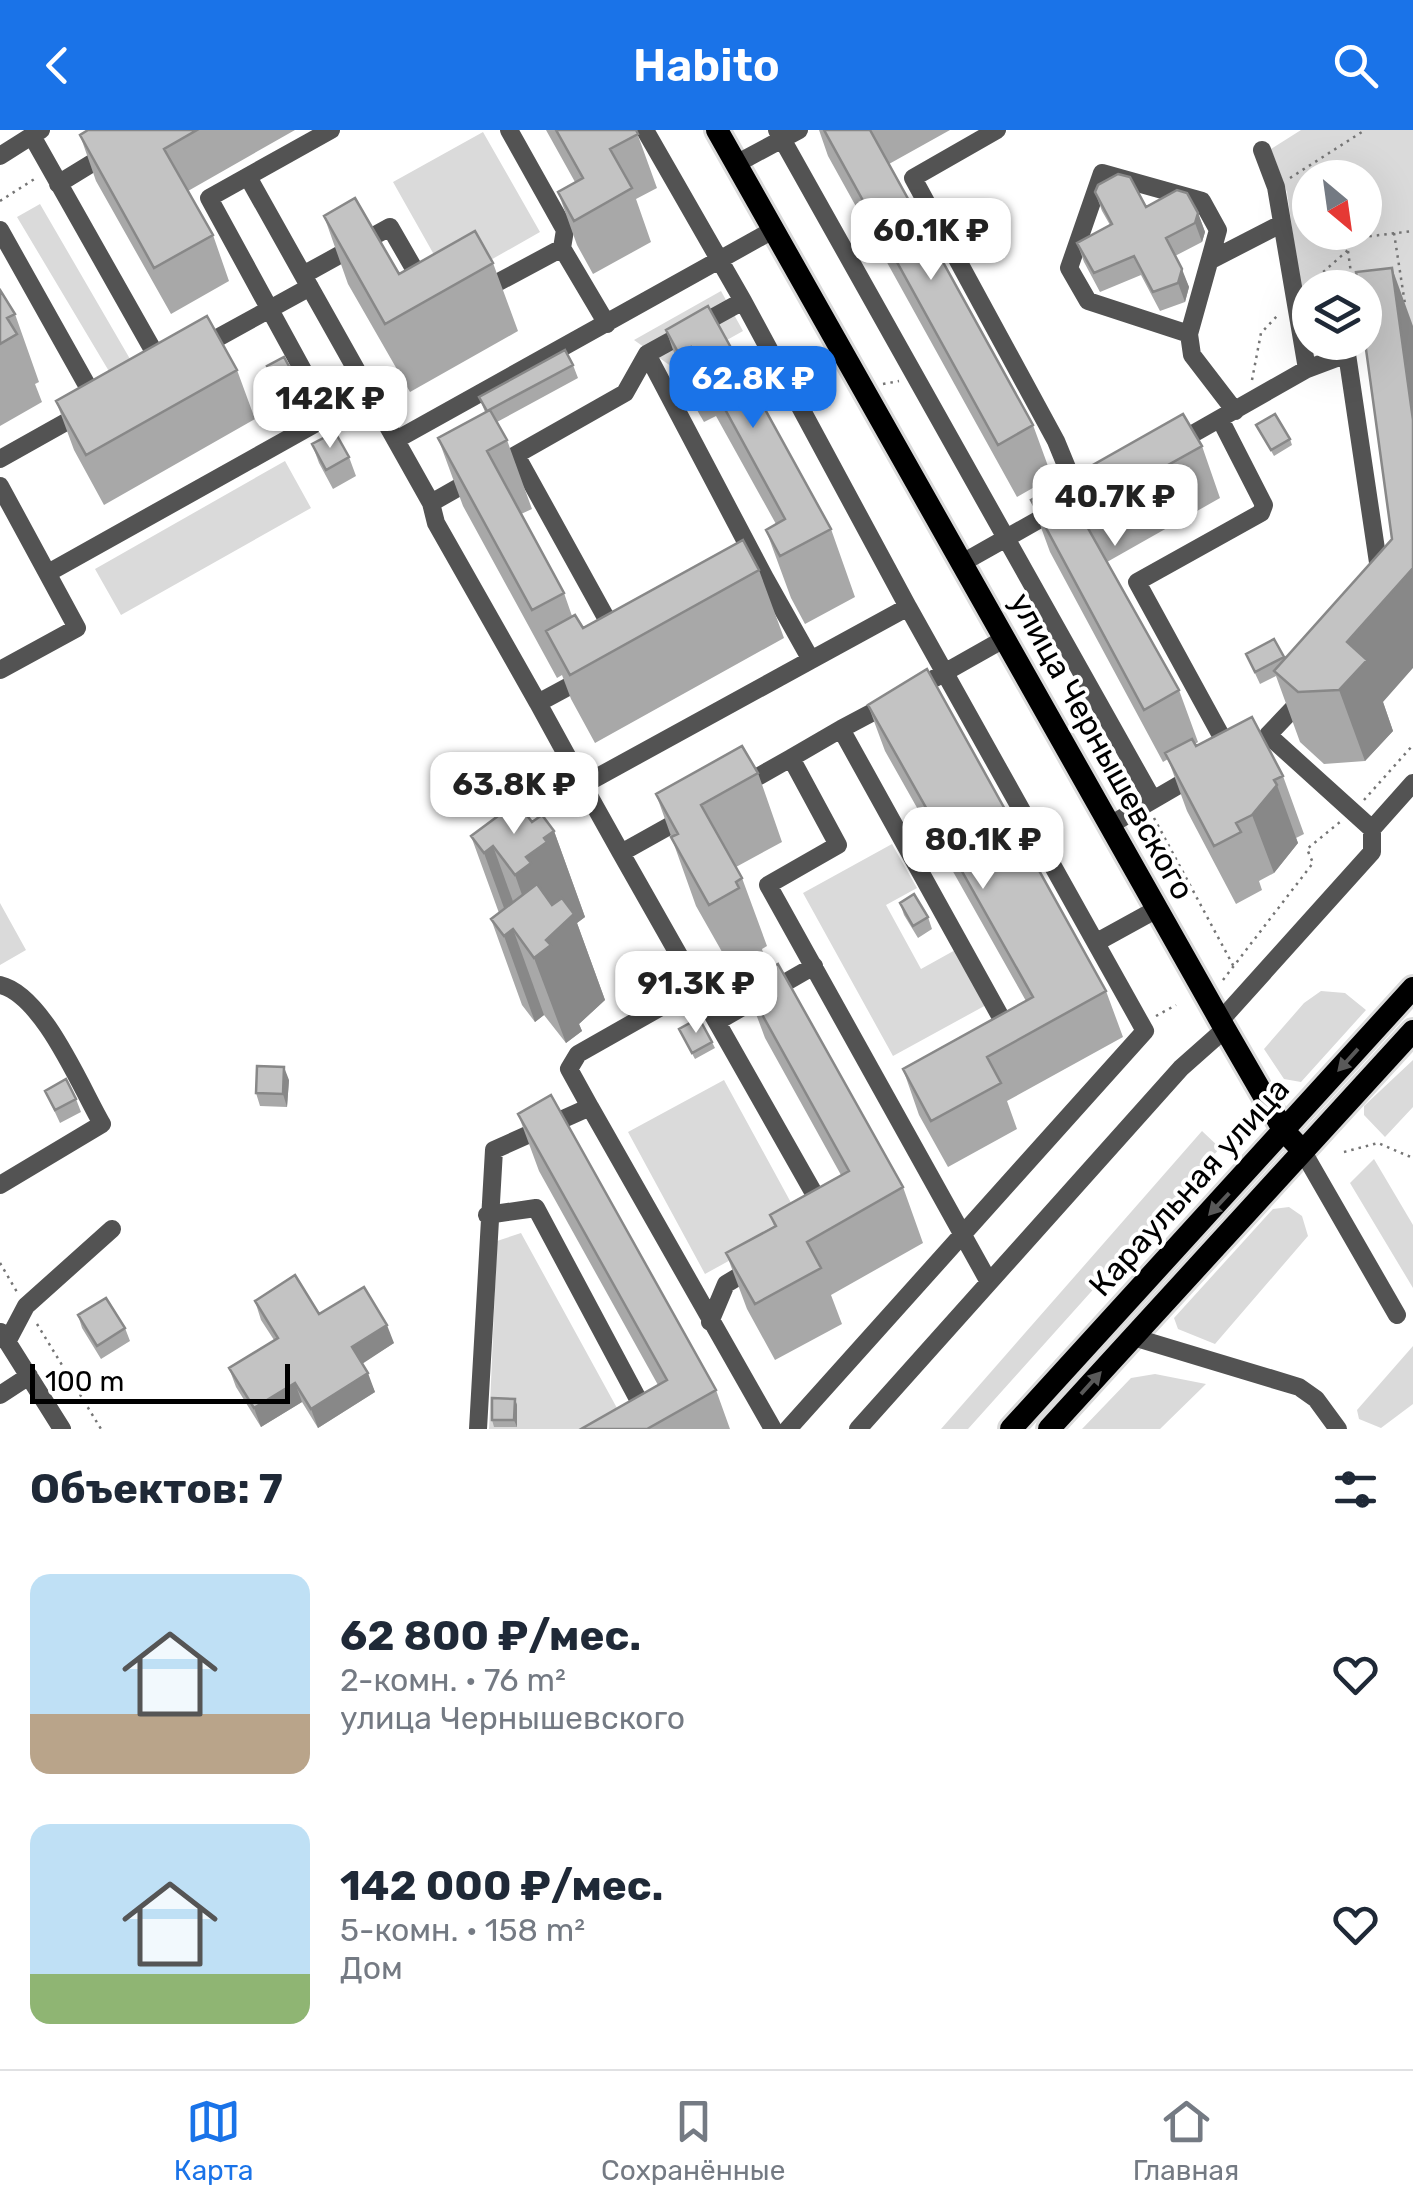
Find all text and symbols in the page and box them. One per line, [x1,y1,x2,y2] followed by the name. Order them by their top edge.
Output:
[30,38,85,93] icon: back
[1328,38,1383,93] icon: search
[633,39,780,92] text: Habito
[1292,160,1382,250] north arrow
[1292,160,1382,360] map controls
[839,198,1023,283] pin: 60.1K ₽
[873,211,989,249] text: 60.1K ₽
[1292,270,1382,360] button: layers
[661,346,845,431] pin: 62.8K ₽
[691,359,815,397] text: 62.8K ₽
[249,366,411,451] pin: 142K ₽
[275,379,385,417] text: 142K ₽
[1023,464,1207,549] pin: 40.7K ₽
[1055,477,1175,515] text: 40.7K ₽
[1002,586,1202,906] street label: улица Чернышевского
[422,752,606,837] pin: 63.8K ₽
[452,765,576,803] text: 63.8K ₽
[891,807,1075,892] pin: 80.1K ₽
[924,820,1042,858] text: 80.1K ₽
[604,951,788,1036] pin: 91.3K ₽
[637,964,755,1002] text: 91.3K ₽
[1338,1047,1360,1072] one-way arrow
[1081,1070,1297,1304] street label: Караульная улица
[1208,1192,1231,1216] one-way arrow
[30,1359,290,1404] scale bar
[45,1365,124,1398] text: 100 m
[1079,1371,1102,1395] one-way arrow
[1328,1462,1383,1517] icon: filters
[30,1464,283,1514] text: Объектов: 7
[340,1611,641,1661] text: 62 800 ₽/мес.
[110,1614,230,1734] icon: home
[1328,1647,1383,1702] icon: heart
[340,1661,566,1699] text: 2-комн. · 76 m²
[340,1699,685,1737] text: улица Чернышевского
[340,1861,663,1911] text: 142 000 ₽/мес.
[110,1864,230,1984] icon: home
[1328,1897,1383,1952] icon: heart
[340,1911,585,1949] text: 5-комн. · 158 m²
[340,1949,403,1987] text: Дом
[174,2094,254,2187] tab: Карта
[601,2094,785,2187] tab: Сохранённые
[1133,2094,1239,2187] tab: Главная

